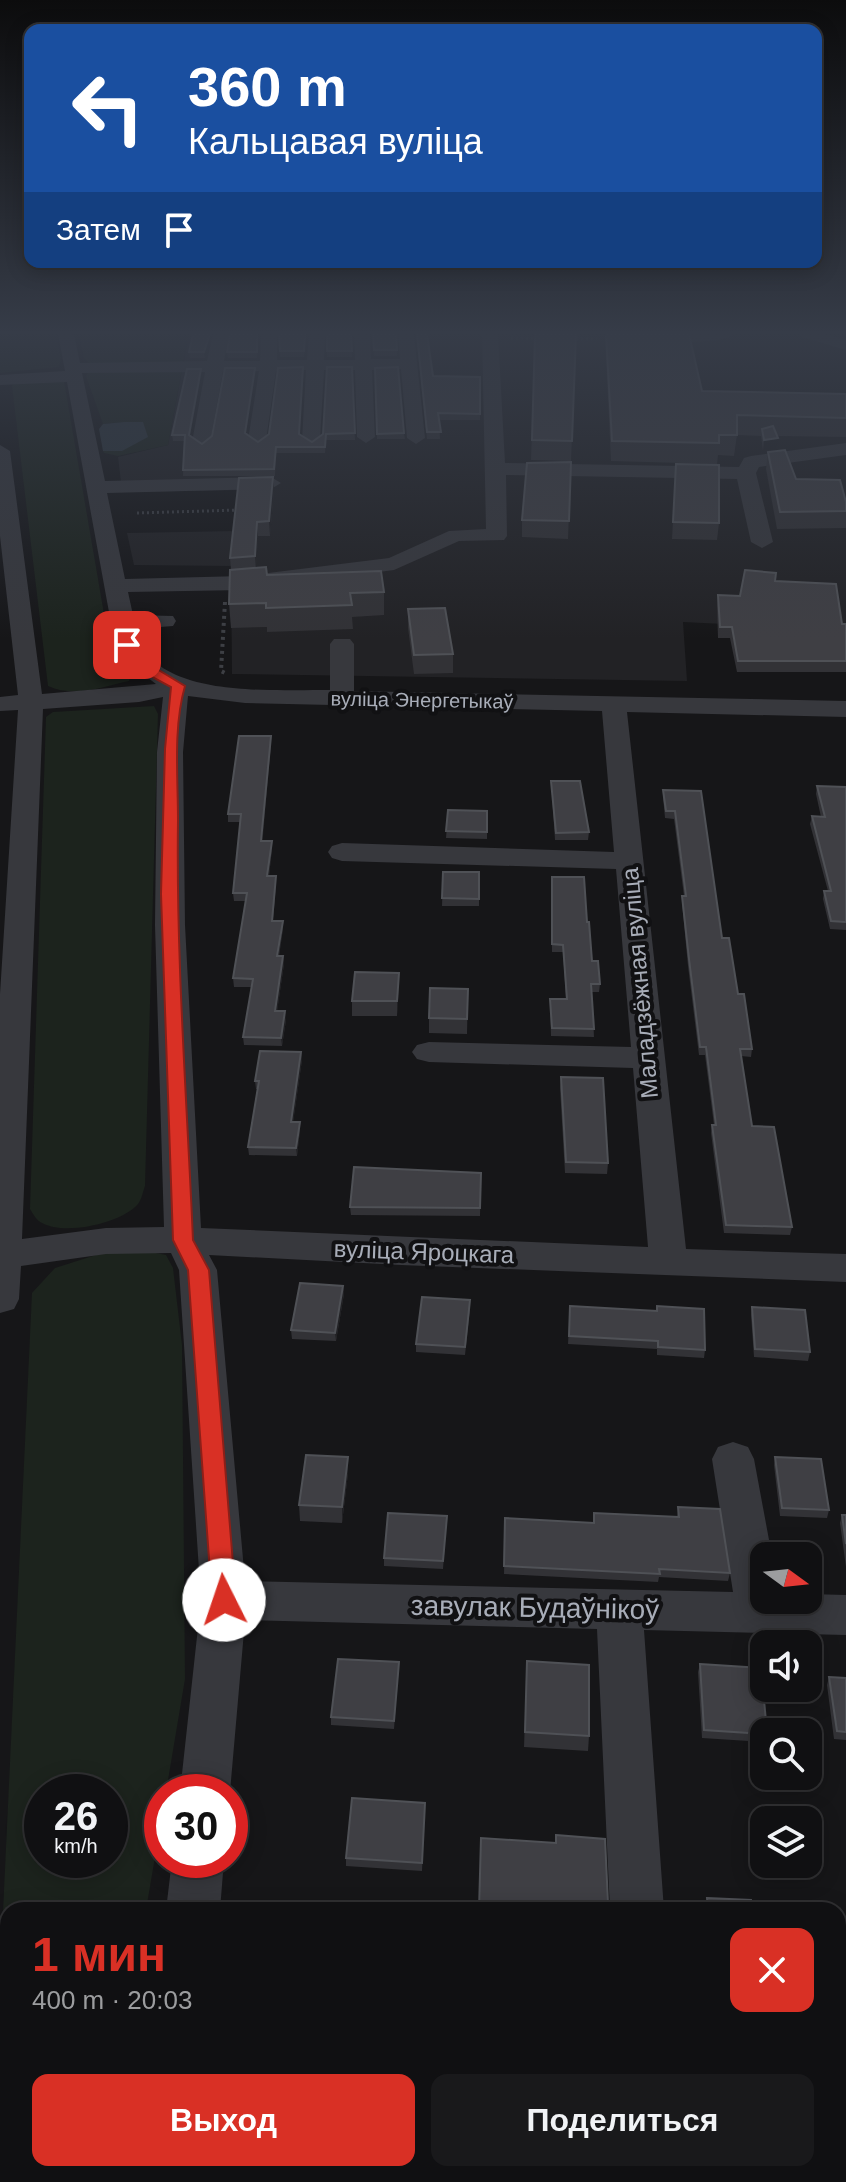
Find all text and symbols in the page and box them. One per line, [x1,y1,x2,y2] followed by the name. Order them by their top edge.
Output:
[188,55,347,118] text: 360 m
[56,56,160,160] icon: left
[188,121,483,162] text: Кальцавая вуліца
[157,208,201,252] icon: arrive
[56,213,141,246] text: Затем
[93,611,161,679] pin
[105,623,149,667] icon: arrive
[330,687,514,713] street label: вуліца Энергетыкаў
[616,866,663,1100] street label: Маладзёжная вуліца
[333,1235,515,1268] street label: вуліца Яроцкага
[750,1542,822,1614] north arrow
[750,1542,822,1878] map controls
[182,1558,266,1642] position arrow
[410,1590,660,1625] street label: завулак Будаўнікоў
[750,1630,822,1702] button: sound
[750,1718,822,1790] button: search
[144,1774,248,1878] speed limit sign: 30
[54,1794,98,1838] text: 26
[750,1806,822,1878] button: layers
[54,1835,98,1857] text: km/h
[32,1928,166,1981] text: 1 мин
[730,1928,814,2012] button: close
[32,1985,192,2015] text: 400 m · 20:03
[32,2074,415,2166] button: Выход
[431,2074,814,2166] button: Поделиться

